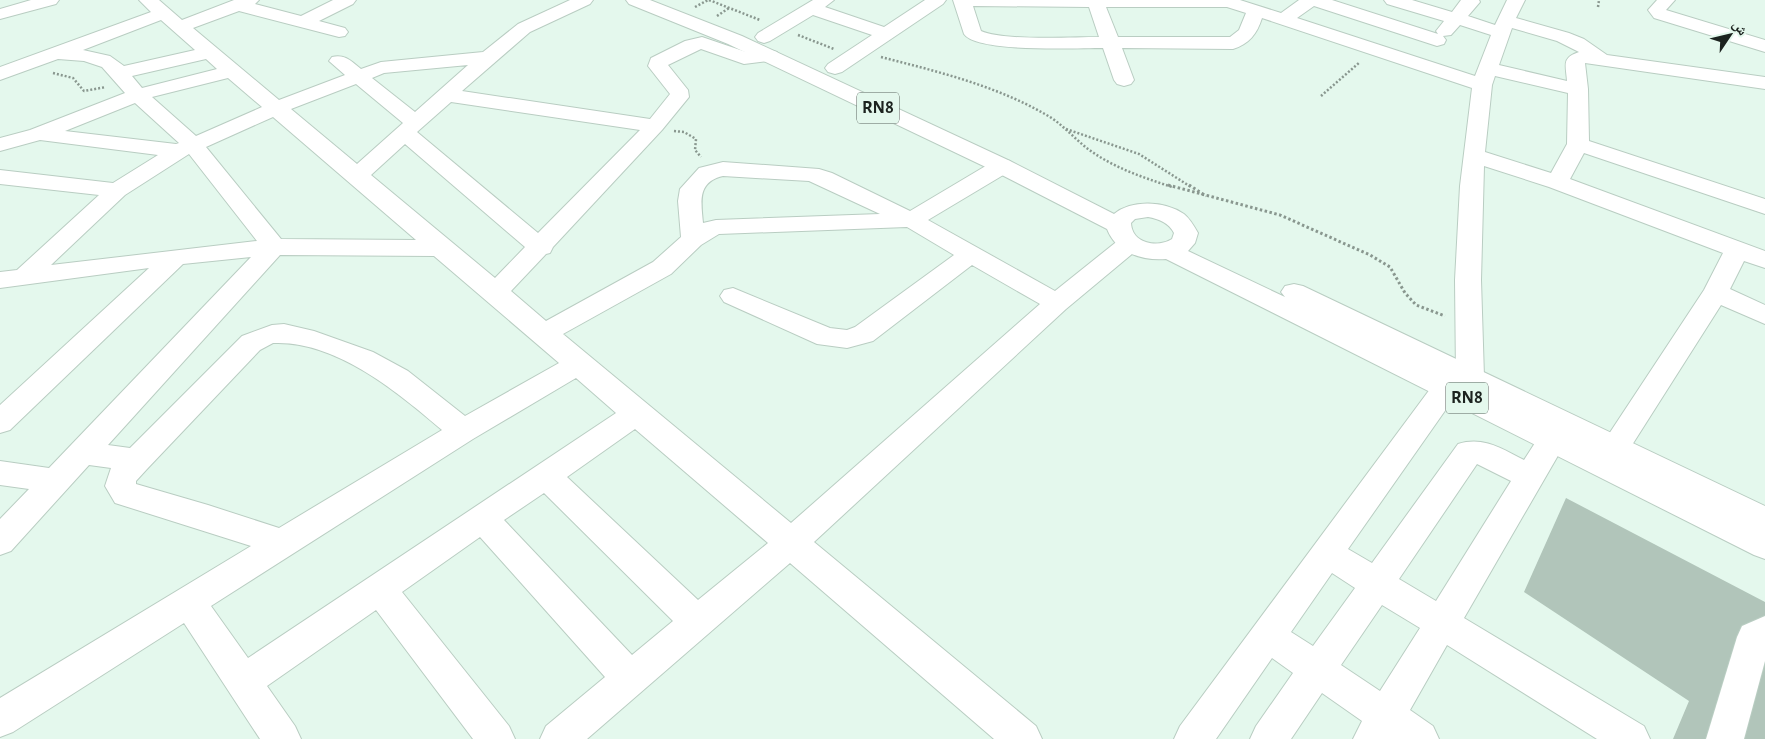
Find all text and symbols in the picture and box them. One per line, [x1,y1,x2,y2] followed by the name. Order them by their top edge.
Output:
[1705,10,1755,60] north arrow
[1729,18,1750,39] text: ش
[857,92,899,124] road number: RN8
[1446,382,1488,413] road number: RN8

